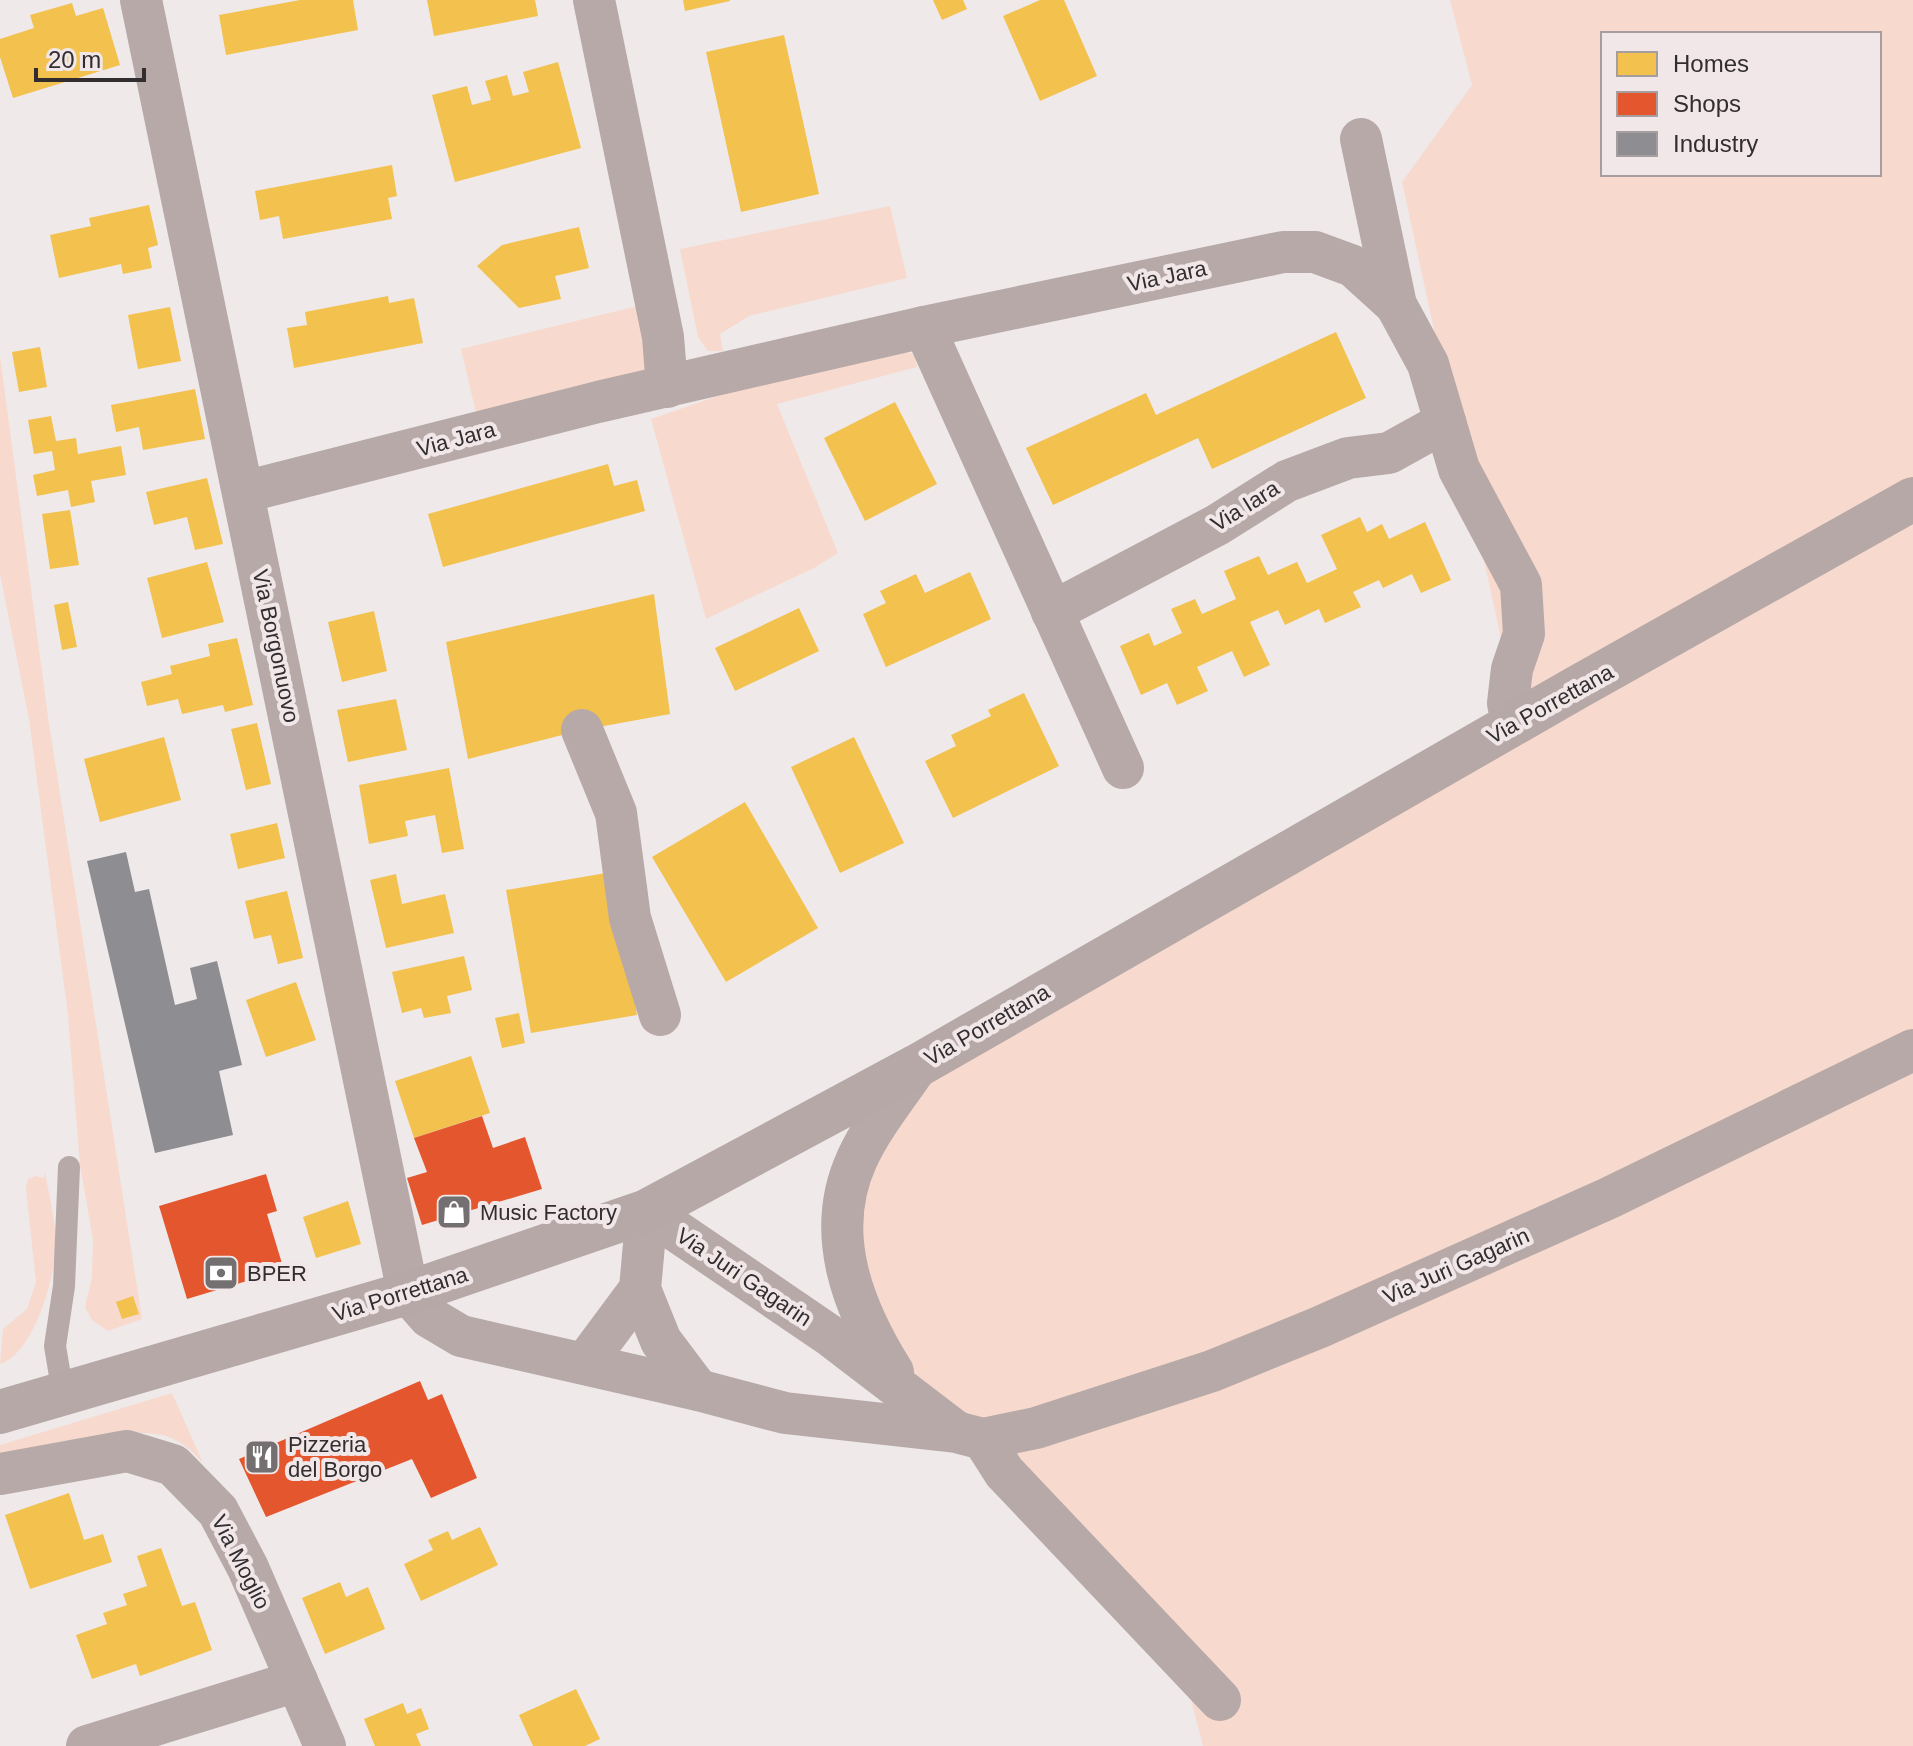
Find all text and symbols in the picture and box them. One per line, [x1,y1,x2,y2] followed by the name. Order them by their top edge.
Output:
[36,32,144,82] scale bar
[1601,32,1881,176] legend
[48,46,101,73] text: 20 m
[1673,50,1749,77] text: Homes
[1673,90,1741,117] text: Shops
[1673,130,1758,157] text: Industry
[1125,255,1210,297] street label: Via Jara
[414,416,499,461] street label: Via Jara
[1206,475,1284,537] street label: Via Iara
[248,567,304,725] street label: Via Borgonuovo
[1483,659,1618,749] street label: Via Porrettana
[920,979,1055,1071] street label: Via Porrettana
[435,1193,473,1231] shop icon: Music Factory
[480,1200,617,1225] place label: Music Factory
[672,1223,816,1331] street label: Via Juri Gagarin
[1379,1223,1533,1309] street label: Via Juri Gagarin
[202,1254,240,1292] bank icon: BPER
[247,1261,307,1286] place label: BPER
[329,1261,471,1326] street label: Via Porrettana
[288,1432,382,1482] place label: Pizzeria del Borgo
[243,1438,281,1476] restaurant icon: Pizzeria del Borgo
[207,1511,275,1613] street label: Via Moglio

